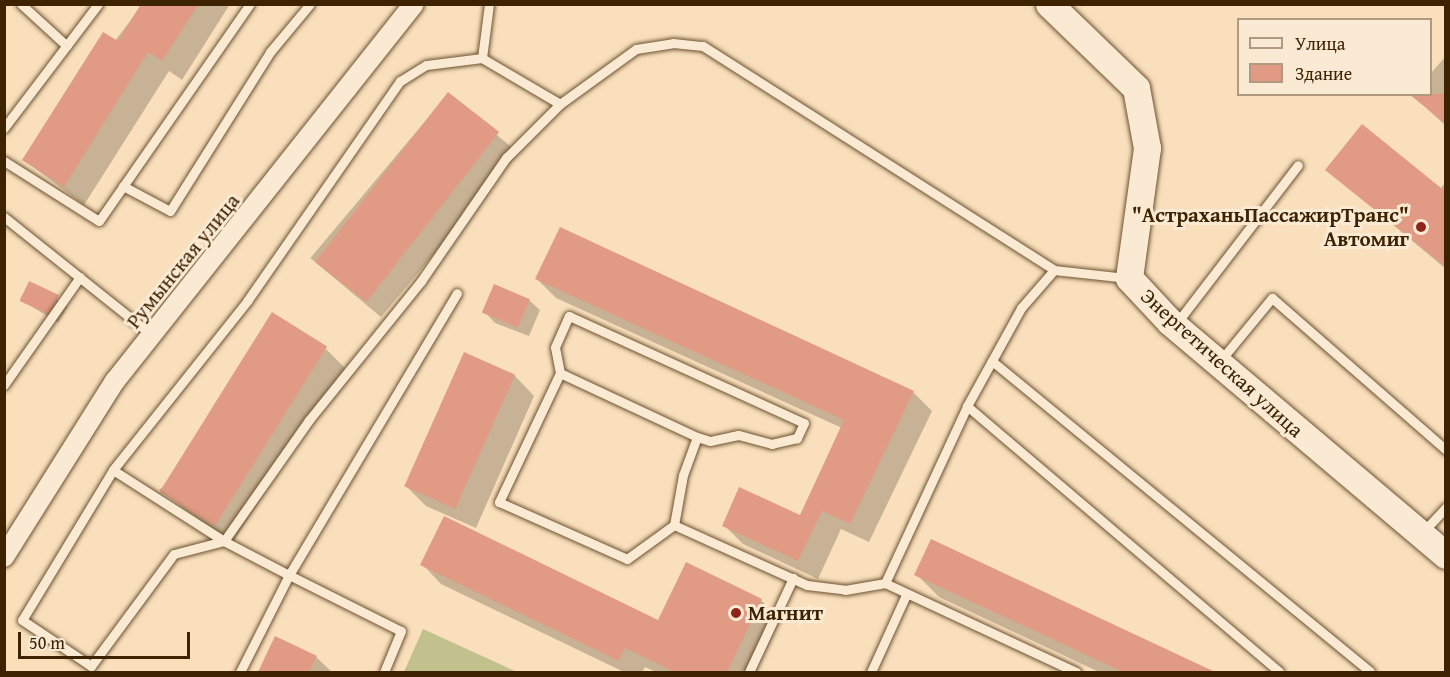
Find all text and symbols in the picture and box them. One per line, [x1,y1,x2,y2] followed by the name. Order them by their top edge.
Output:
[1237,18,1432,96] legend
[1295,30,1345,57] text: Улица
[1295,60,1352,87] text: Здание
[121,189,245,333] street label: Румынская улица
[1132,202,1409,252] place label: "АстраханьПассажирТранс" Автомиг
[1414,220,1428,234] marker: "АстраханьПассажирТранс" Автомиг
[1136,283,1308,443] street label: Энергетическая улица
[748,600,823,626] place label: Магнит
[729,606,743,620] marker: Магнит
[21,620,194,658] scale bar
[29,629,65,656] text: 50 m

